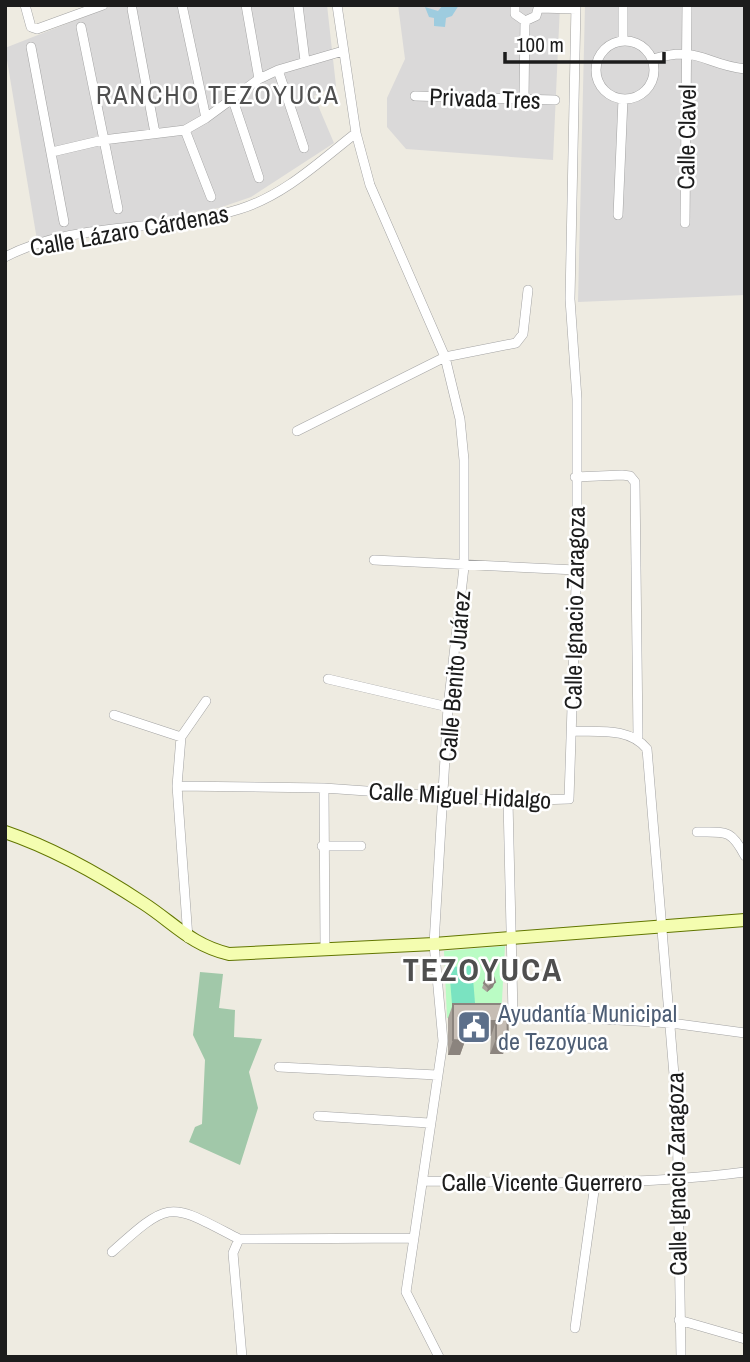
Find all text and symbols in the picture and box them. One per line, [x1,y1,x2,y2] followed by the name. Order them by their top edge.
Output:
[505,21,664,65] scale bar
[516,30,564,59] text: 100 m
[96,77,340,112] district label: RANCHO TEZOYUCA
[429,80,541,116] street label: Privada Tres
[669,84,703,190] street label: Calle Clavel
[27,197,231,263] street label: Calle Lázaro Cárdenas
[556,506,592,710] street label: Calle Ignacio Zaragoza
[431,589,477,763] street label: Calle Benito Juárez
[368,774,552,816] street label: Calle Miguel Hidalgo
[403,948,563,991] district label: TEZOYUCA
[497,997,677,1057] place label: Ayudantía Municipal de Tezoyuca
[455,1008,493,1046] public building icon: Ayudantía Municipal de Tezoyuca
[658,1072,694,1276] street label: Calle Ignacio Zaragoza
[442,1166,642,1198] street label: Calle Vicente Guerrero

